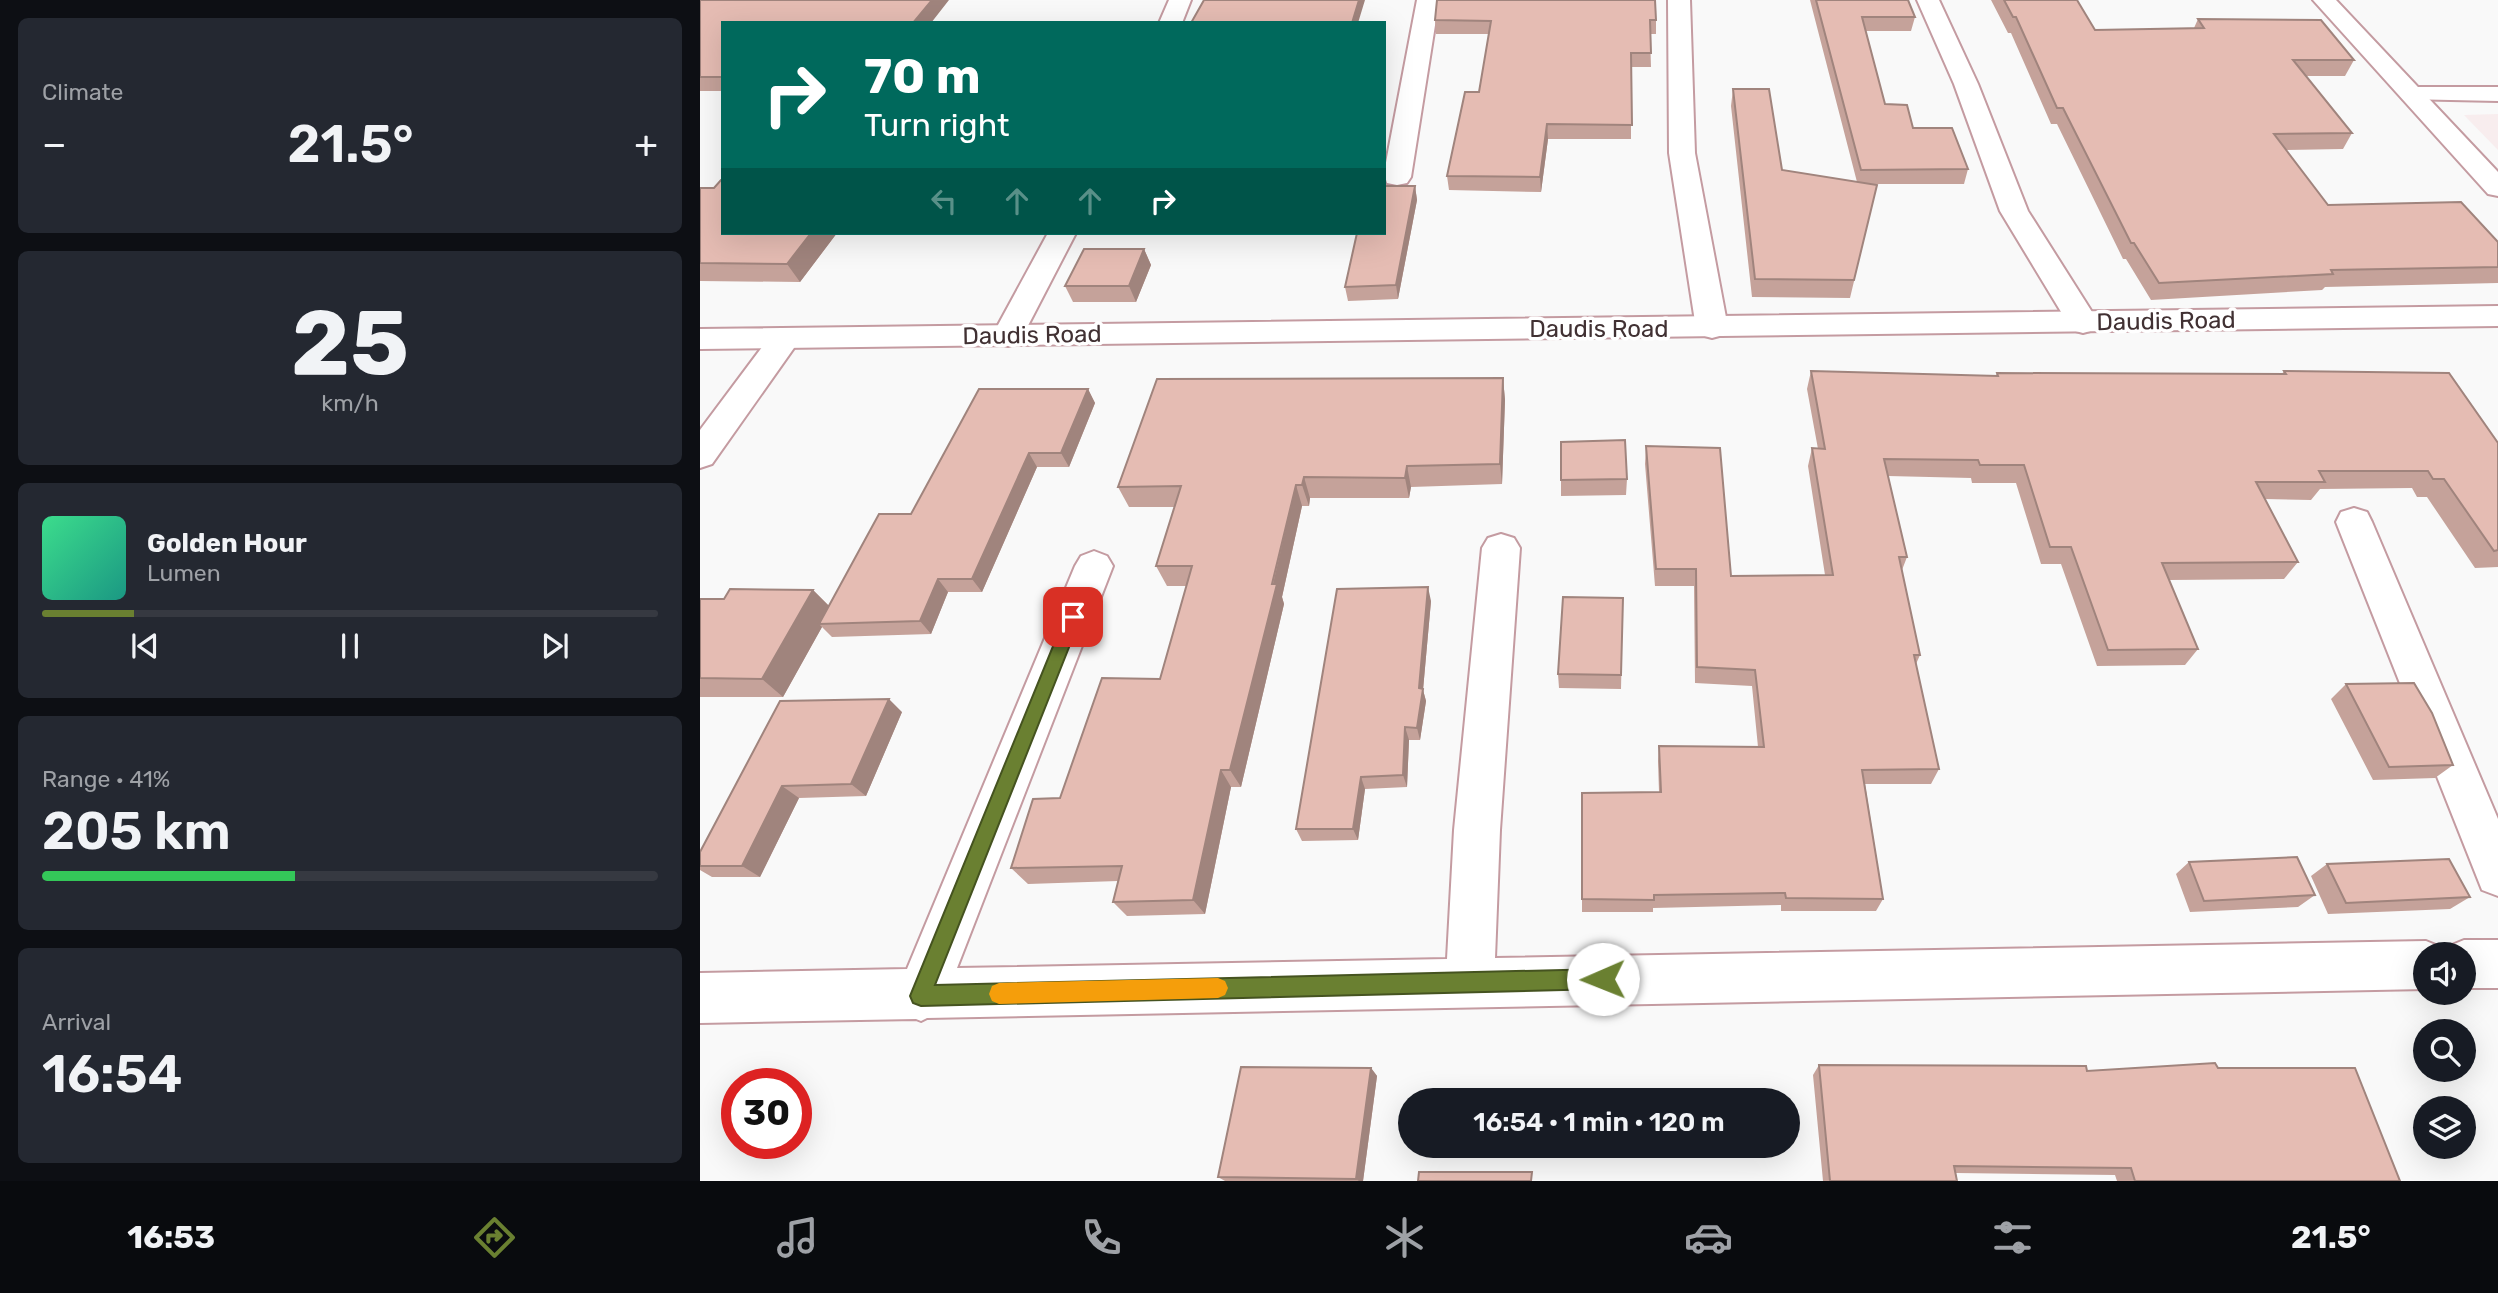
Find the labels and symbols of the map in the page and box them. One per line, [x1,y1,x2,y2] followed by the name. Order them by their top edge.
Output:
[2096,306,2236,336] street label: Daudis Road
[1529,315,1669,343] street label: Daudis Road
[962,320,1102,350] street label: Daudis Road
[1043,587,1103,647] pin
[1566,942,1640,1016] position arrow
[721,1068,812,1159] speed limit sign: 30

